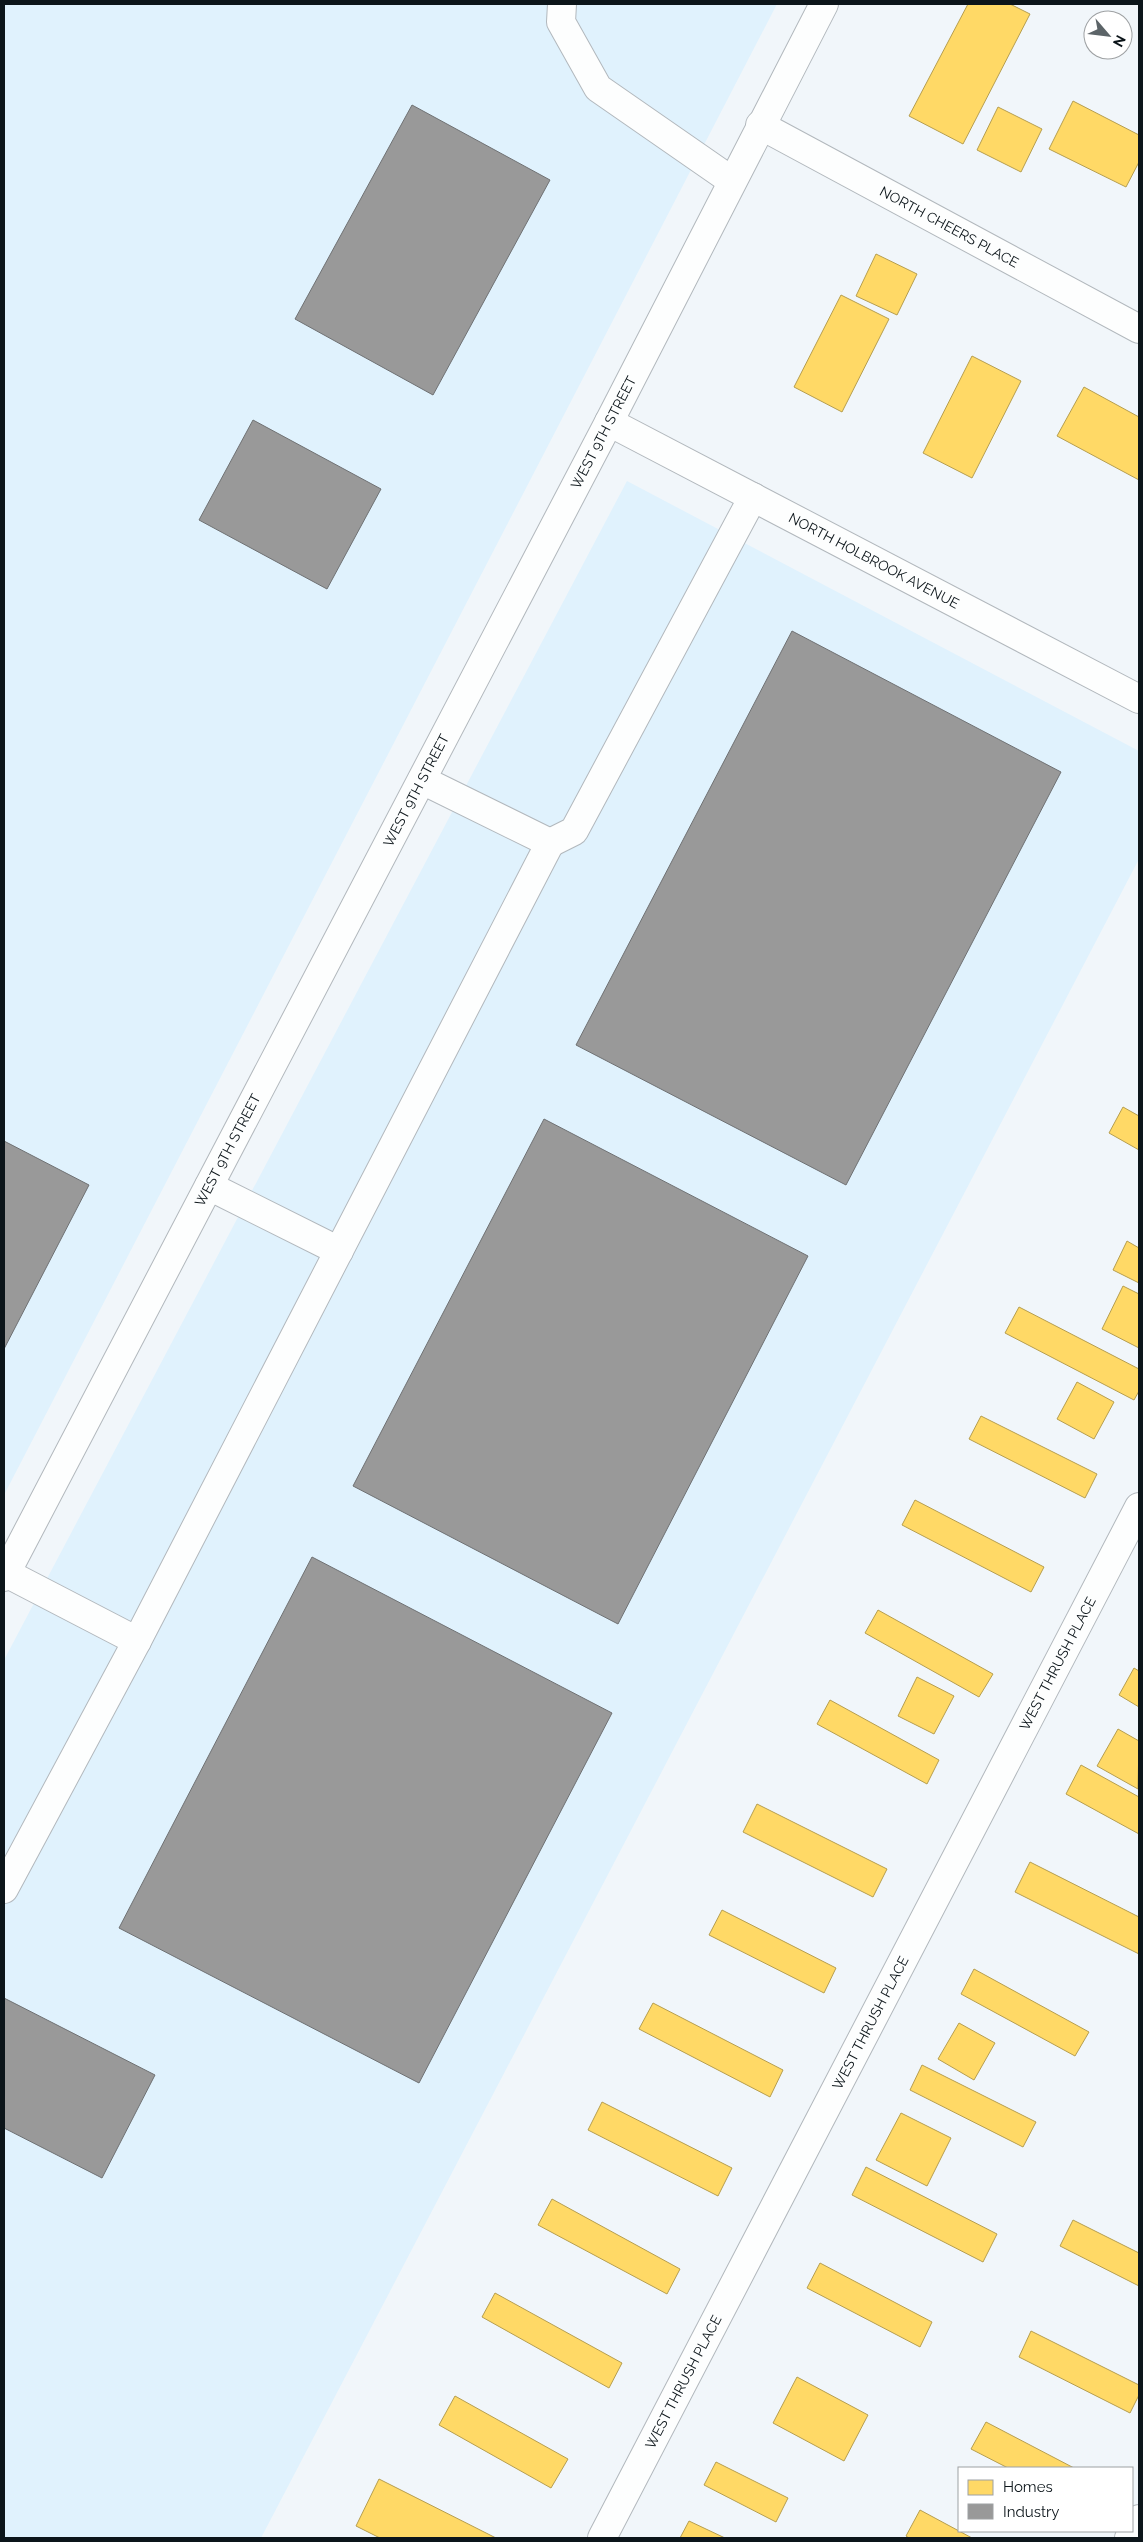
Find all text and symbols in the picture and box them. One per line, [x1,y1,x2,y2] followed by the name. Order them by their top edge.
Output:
[1083,10,1133,60] north arrow
[1110,33,1129,50] text: N
[877,183,1021,271] street label: NORTH CHEERS PLACE
[567,373,639,491] street label: WEST 9TH STREET
[786,509,962,612] street label: NORTH HOLBROOK AVENUE
[380,731,452,849] street label: WEST 9TH STREET
[192,1091,264,1209] street label: WEST 9TH STREET
[1016,1594,1099,1733] street label: WEST THRUSH PLACE
[829,1953,912,2092] street label: WEST THRUSH PLACE
[642,2313,725,2451] street label: WEST THRUSH PLACE
[958,2467,1133,2532] legend
[1003,2478,1053,2496] text: Homes
[1003,2503,1059,2521] text: Industry

